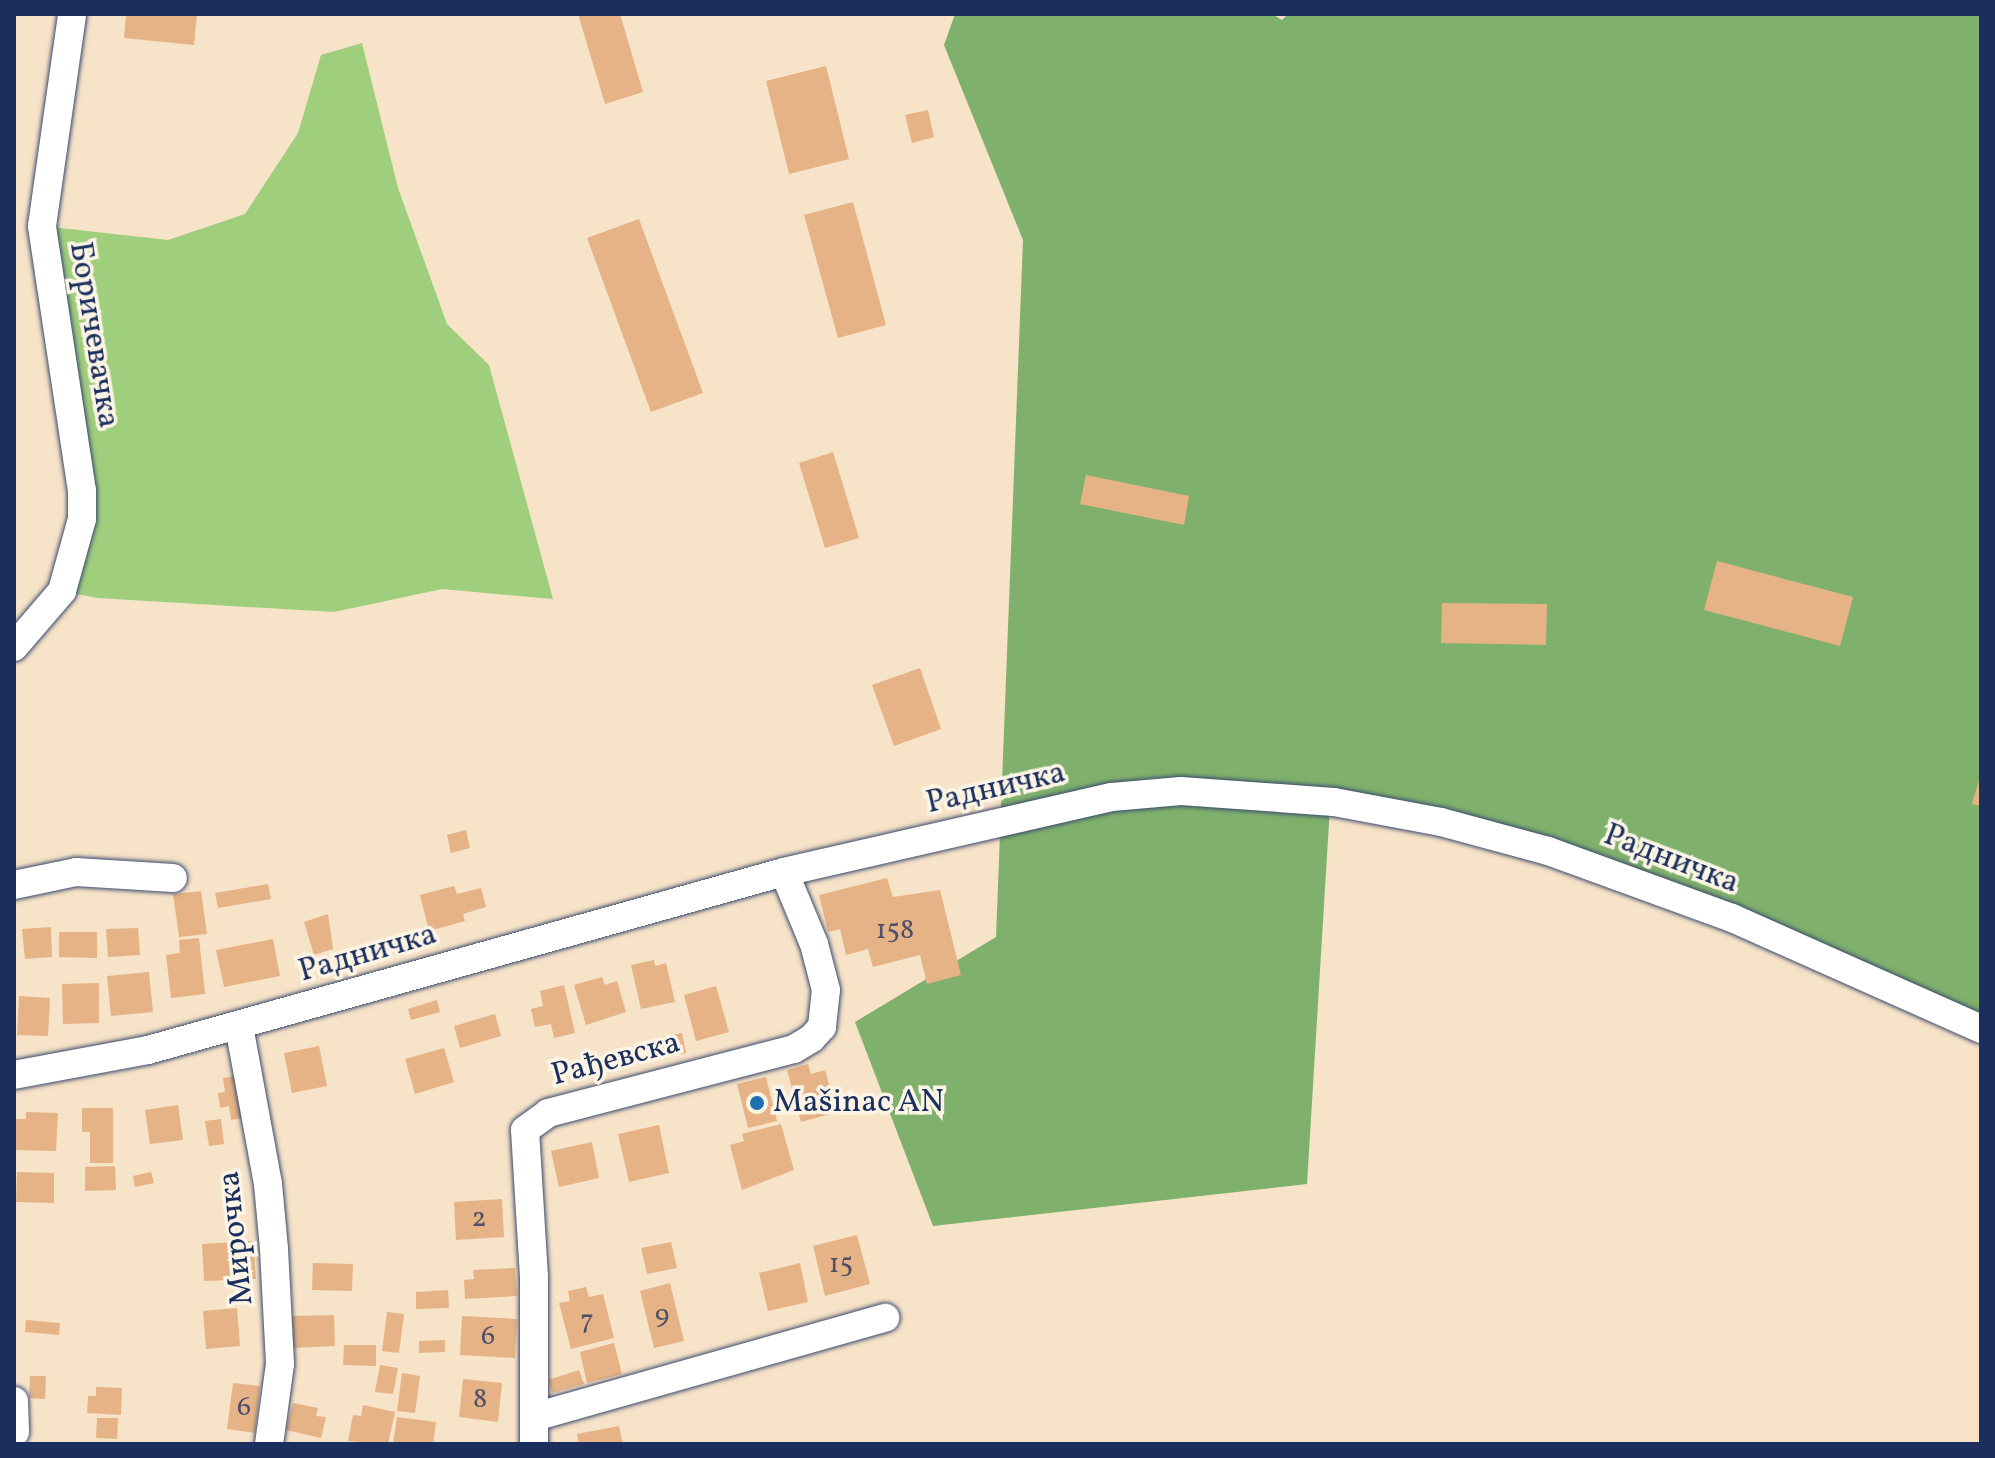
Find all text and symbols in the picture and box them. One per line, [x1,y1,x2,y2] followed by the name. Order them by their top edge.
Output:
[59,239,127,431] street label: Боричевачка
[923,754,1069,824] street label: Радничка
[1598,817,1744,903] street label: Радничка
[876,914,914,948] house number: 158
[295,916,441,992] street label: Радничка
[547,1024,685,1096] street label: Рађевска
[773,1084,944,1122] place label: Mašinac AN
[748,1094,766,1112] marker: Mašinac AN
[211,1169,263,1307] street label: Мирочка
[471,1202,487,1236] house number: 2
[829,1248,853,1282] house number: 15
[655,1299,669,1333] house number: 9
[580,1304,594,1338] house number: 7
[481,1320,495,1354] house number: 6
[473,1383,487,1417] house number: 8
[237,1391,251,1425] house number: 6

